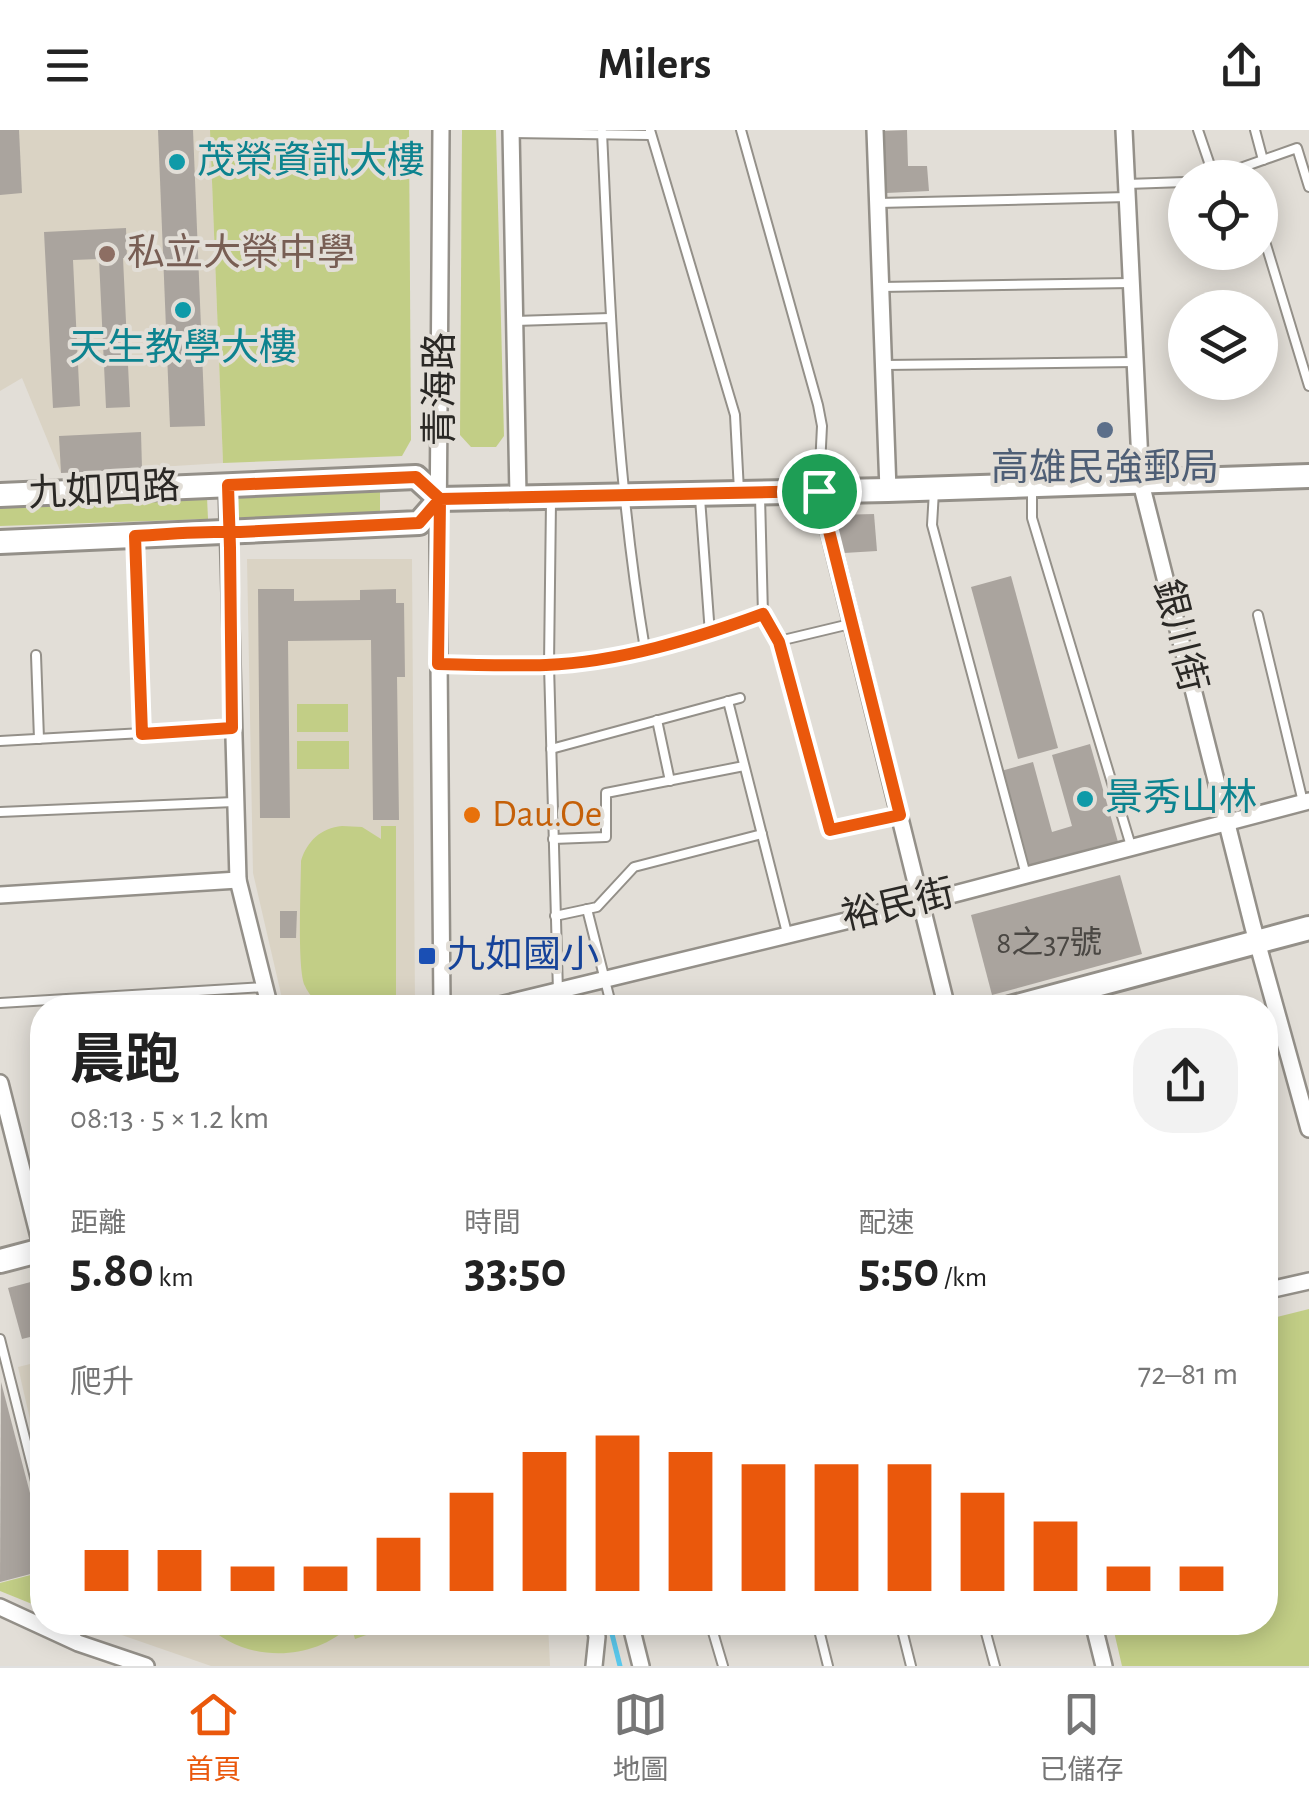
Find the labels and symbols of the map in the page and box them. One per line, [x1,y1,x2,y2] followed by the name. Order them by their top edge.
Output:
[197,140,425,181] place label: 茂榮資訊大樓
[166,151,188,173] marker: 茂榮資訊大樓
[127,232,355,273] place label: 私立大榮中學
[96,243,118,265] marker: 私立大榮中學
[172,299,194,321] marker: 天生教學大樓
[69,327,297,368] place label: 天生教學大樓
[420,332,460,446] street label: 青海路
[1094,419,1116,441] marker: 高雄民強郵局
[991,447,1219,488] place label: 高雄民強郵局
[777,449,862,534] pin
[27,466,181,514] street label: 九如四路
[1147,576,1213,696] street label: 銀川街
[1105,778,1257,818] place label: 景秀山林
[1074,788,1096,810] marker: 景秀山林
[492,796,602,834] place label: Dau.Oe
[461,804,483,826] marker: Dau.Oe
[838,873,958,937] street label: 裕民街
[996,925,1102,959] house number: 8之37號
[447,935,599,975] place label: 九如國小
[416,945,438,967] marker: 九如國小

